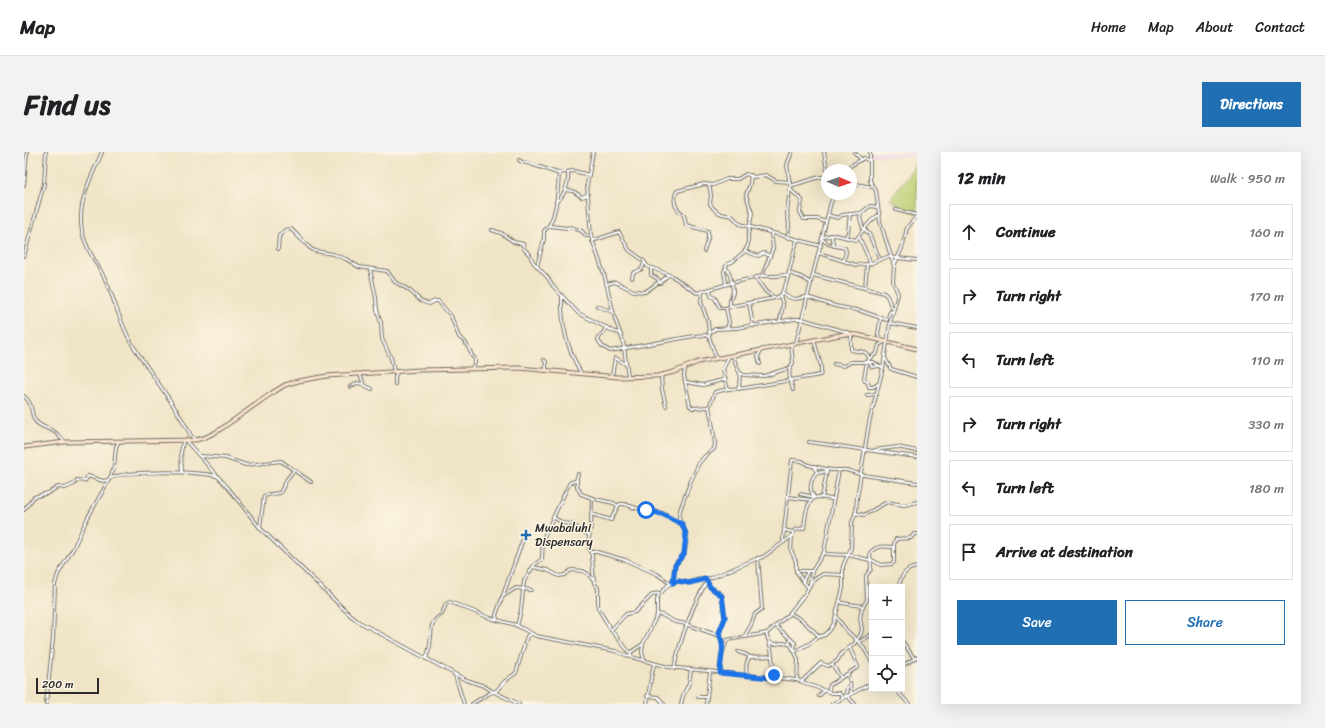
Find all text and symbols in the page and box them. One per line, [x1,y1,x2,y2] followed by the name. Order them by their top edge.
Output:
[20,11,55,44] text: Map
[1091,15,1126,40] text: Home
[1148,15,1174,40] text: Map
[1196,15,1233,40] text: About
[1255,15,1305,40] text: Contact
[24,80,111,129] text: Find us
[1202,82,1301,127] button: Directions
[957,163,1005,193] text: 12 min
[821,164,857,200] north arrow
[1210,167,1285,190] text: Walk · 950 m
[996,219,1056,245] text: Continue
[958,221,980,243] icon: ahead
[1249,221,1284,244] text: 160 m
[996,283,1061,309] text: Turn right
[958,285,980,307] icon: right
[1249,285,1284,308] text: 170 m
[996,347,1054,373] text: Turn left
[958,349,980,371] icon: left
[1251,349,1284,372] text: 110 m
[996,411,1061,437] text: Turn right
[958,413,980,435] icon: right
[1248,413,1284,436] text: 330 m
[996,475,1054,501] text: Turn left
[958,477,980,499] icon: left
[1249,477,1284,500] text: 180 m
[637,501,655,519] route start
[535,517,593,553] place label: Mwabaluhi Dispensary
[520,529,532,541] marker: Mwabaluhi Dispensary
[996,539,1133,565] text: Arrive at destination
[958,541,980,563] icon: arrive
[869,584,905,692] map controls
[869,584,905,620] button: +
[957,600,1117,645] button: Save
[1125,600,1285,645] button: Share
[869,620,905,656] button: −
[869,656,905,692] button: locate
[765,666,783,684] route end
[42,675,74,694] text: 200 m
[36,676,99,695] scale bar

